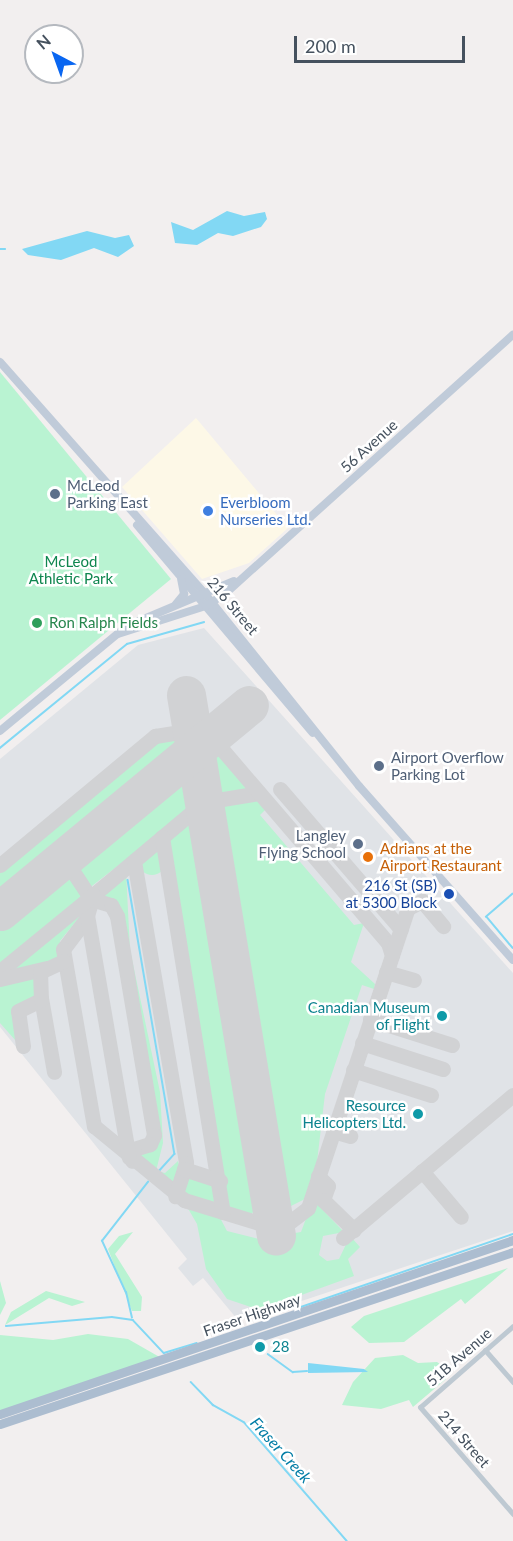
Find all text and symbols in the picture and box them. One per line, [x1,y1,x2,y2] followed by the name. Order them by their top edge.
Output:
[24,24,84,84] north arrow
[297,24,468,62] scale bar
[32,30,54,53] text: N
[305,35,356,57] text: 200 m
[337,416,401,476] street label: 56 Avenue
[67,476,148,511] place label: McLeod Parking East
[48,487,62,501] marker: McLeod Parking East
[220,493,311,528] place label: Everbloom Nurseries Ltd.
[201,504,215,518] marker: Everbloom Nurseries Ltd.
[29,552,113,587] park label: McLeod Athletic Park
[204,574,262,638] street label: 216 Street
[49,614,158,632] place label: Ron Ralph Fields
[30,616,44,630] marker: Ron Ralph Fields
[391,748,504,783] place label: Airport Overflow Parking Lot
[372,759,386,773] marker: Airport Overflow Parking Lot
[259,826,346,861] place label: Langley Flying School
[351,837,365,851] marker: Langley Flying School
[380,839,502,874] place label: Adrians at the Airport Restaurant
[361,850,375,864] marker: Adrians at the Airport Restaurant
[345,876,437,911] place label: 216 St (SB) at 5300 Block
[442,887,456,901] marker: 216 St (SB) at 5300 Block
[308,998,430,1033] place label: Canadian Museum of Flight
[435,1009,449,1023] marker: Canadian Museum of Flight
[303,1096,406,1131] place label: Resource Helicopters Ltd.
[411,1107,425,1121] marker: Resource Helicopters Ltd.
[201,1290,303,1340] street label: Fraser Highway
[423,1324,495,1390] street label: 51B Avenue
[272,1338,289,1356] place label: 28
[253,1340,267,1354] marker: 28
[434,1407,494,1471] street label: 214 Street
[246,1413,316,1487] water label: Fraser Creek

